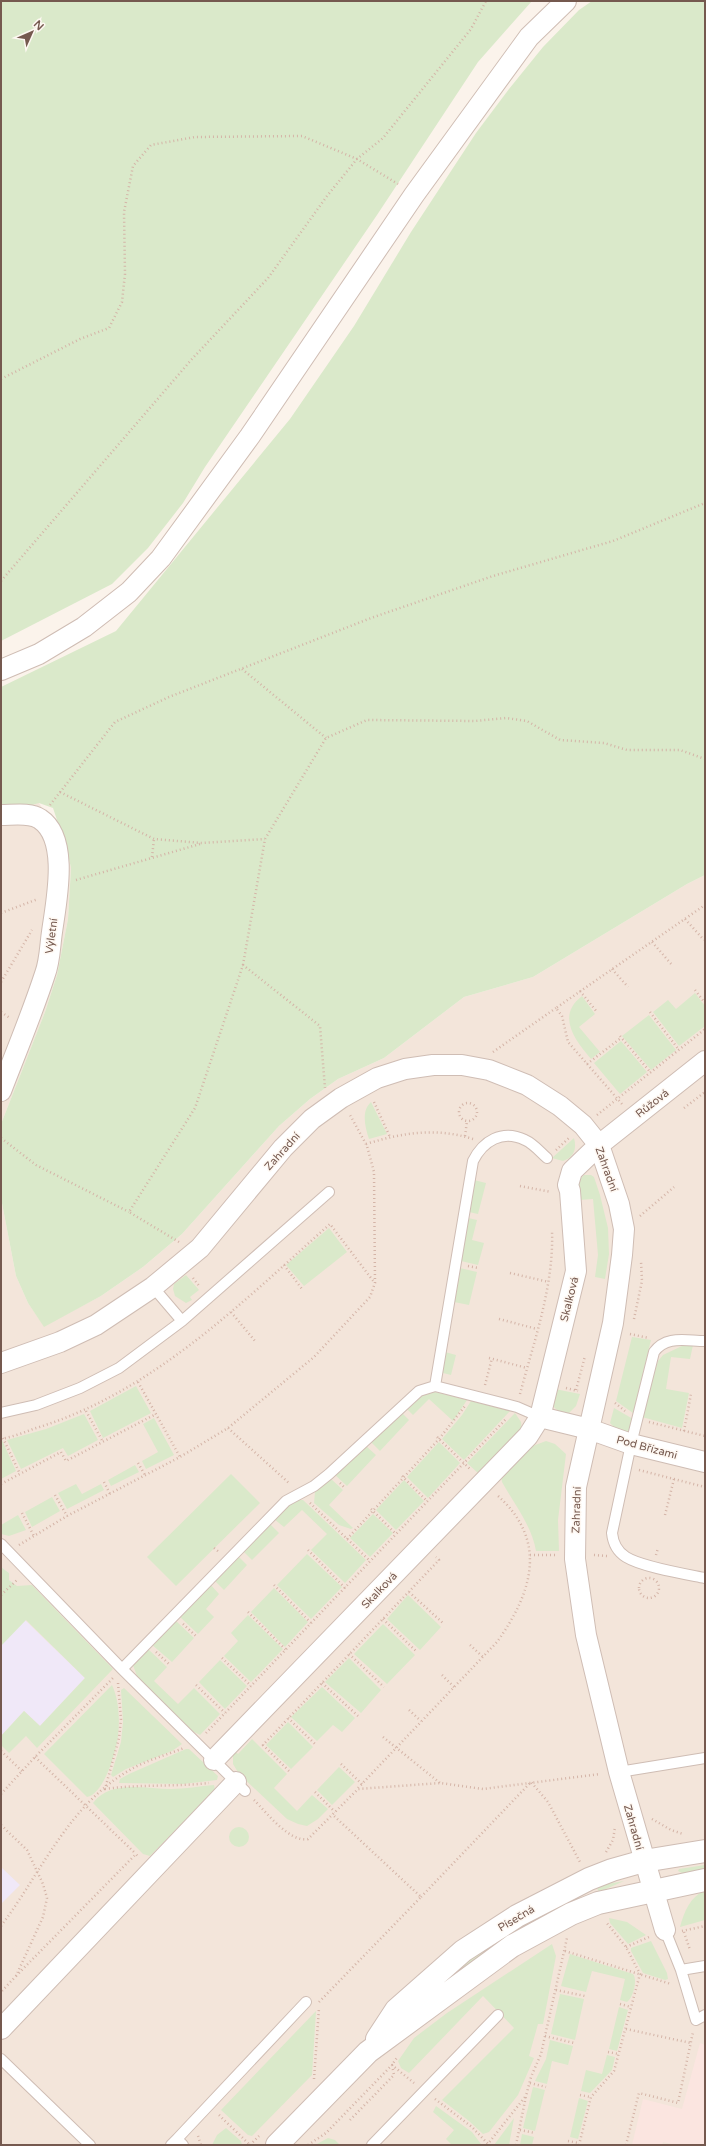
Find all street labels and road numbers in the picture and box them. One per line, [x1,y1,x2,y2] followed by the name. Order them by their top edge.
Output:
[43,917,60,955] street label: Výletní
[633,1086,672,1120] street label: Růžová
[262,1129,303,1173] street label: Zahradní
[592,1145,621,1194] street label: Zahradní
[558,1275,581,1323] street label: Skalková
[615,1433,679,1462] street label: Pod Břízami
[569,1486,584,1534] street label: Zahradní
[359,1569,400,1611] street label: Skalková
[621,1803,646,1852] street label: Zahradní
[496,1902,537,1934] street label: Písečná

